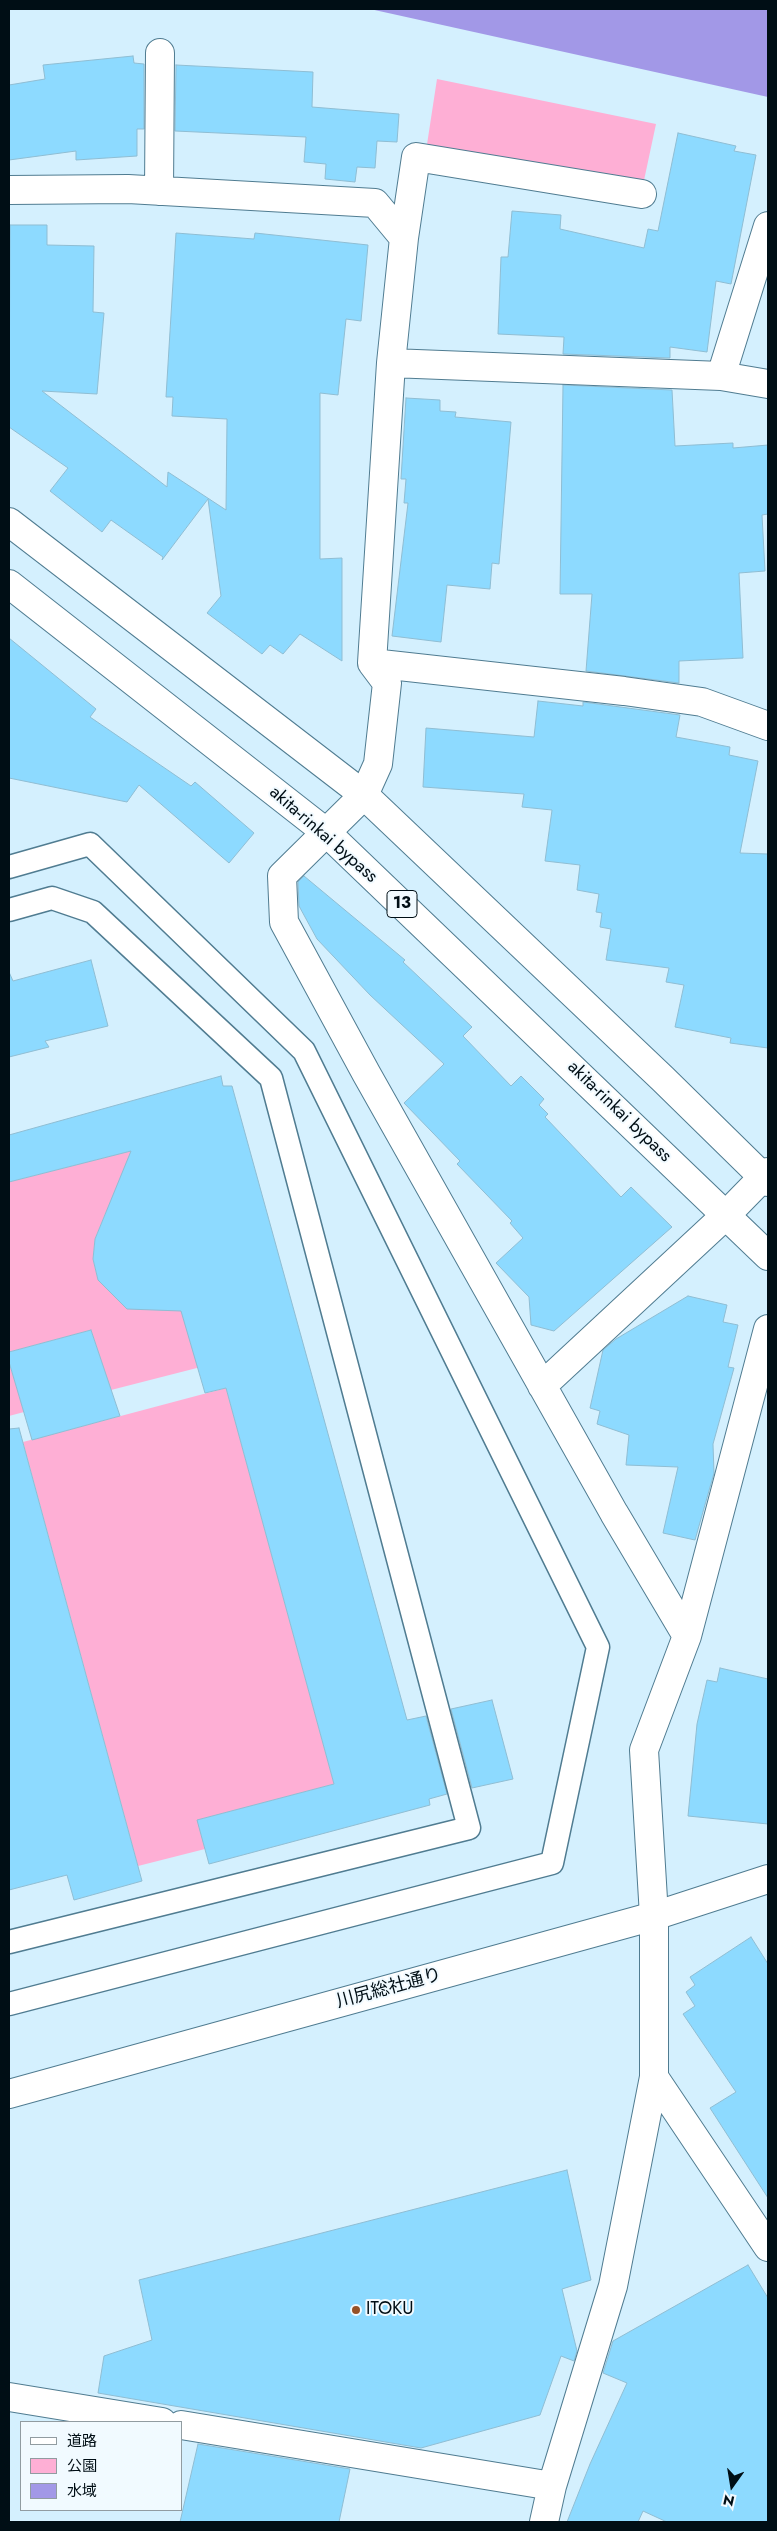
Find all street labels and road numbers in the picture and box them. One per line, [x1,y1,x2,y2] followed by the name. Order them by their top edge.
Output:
[264,782,382,888] street label: akita-rinkai bypass
[387,891,417,918] road number: 13
[562,1057,676,1167] street label: akita-rinkai bypass
[334,1965,444,2013] street label: 川尻総社通り

